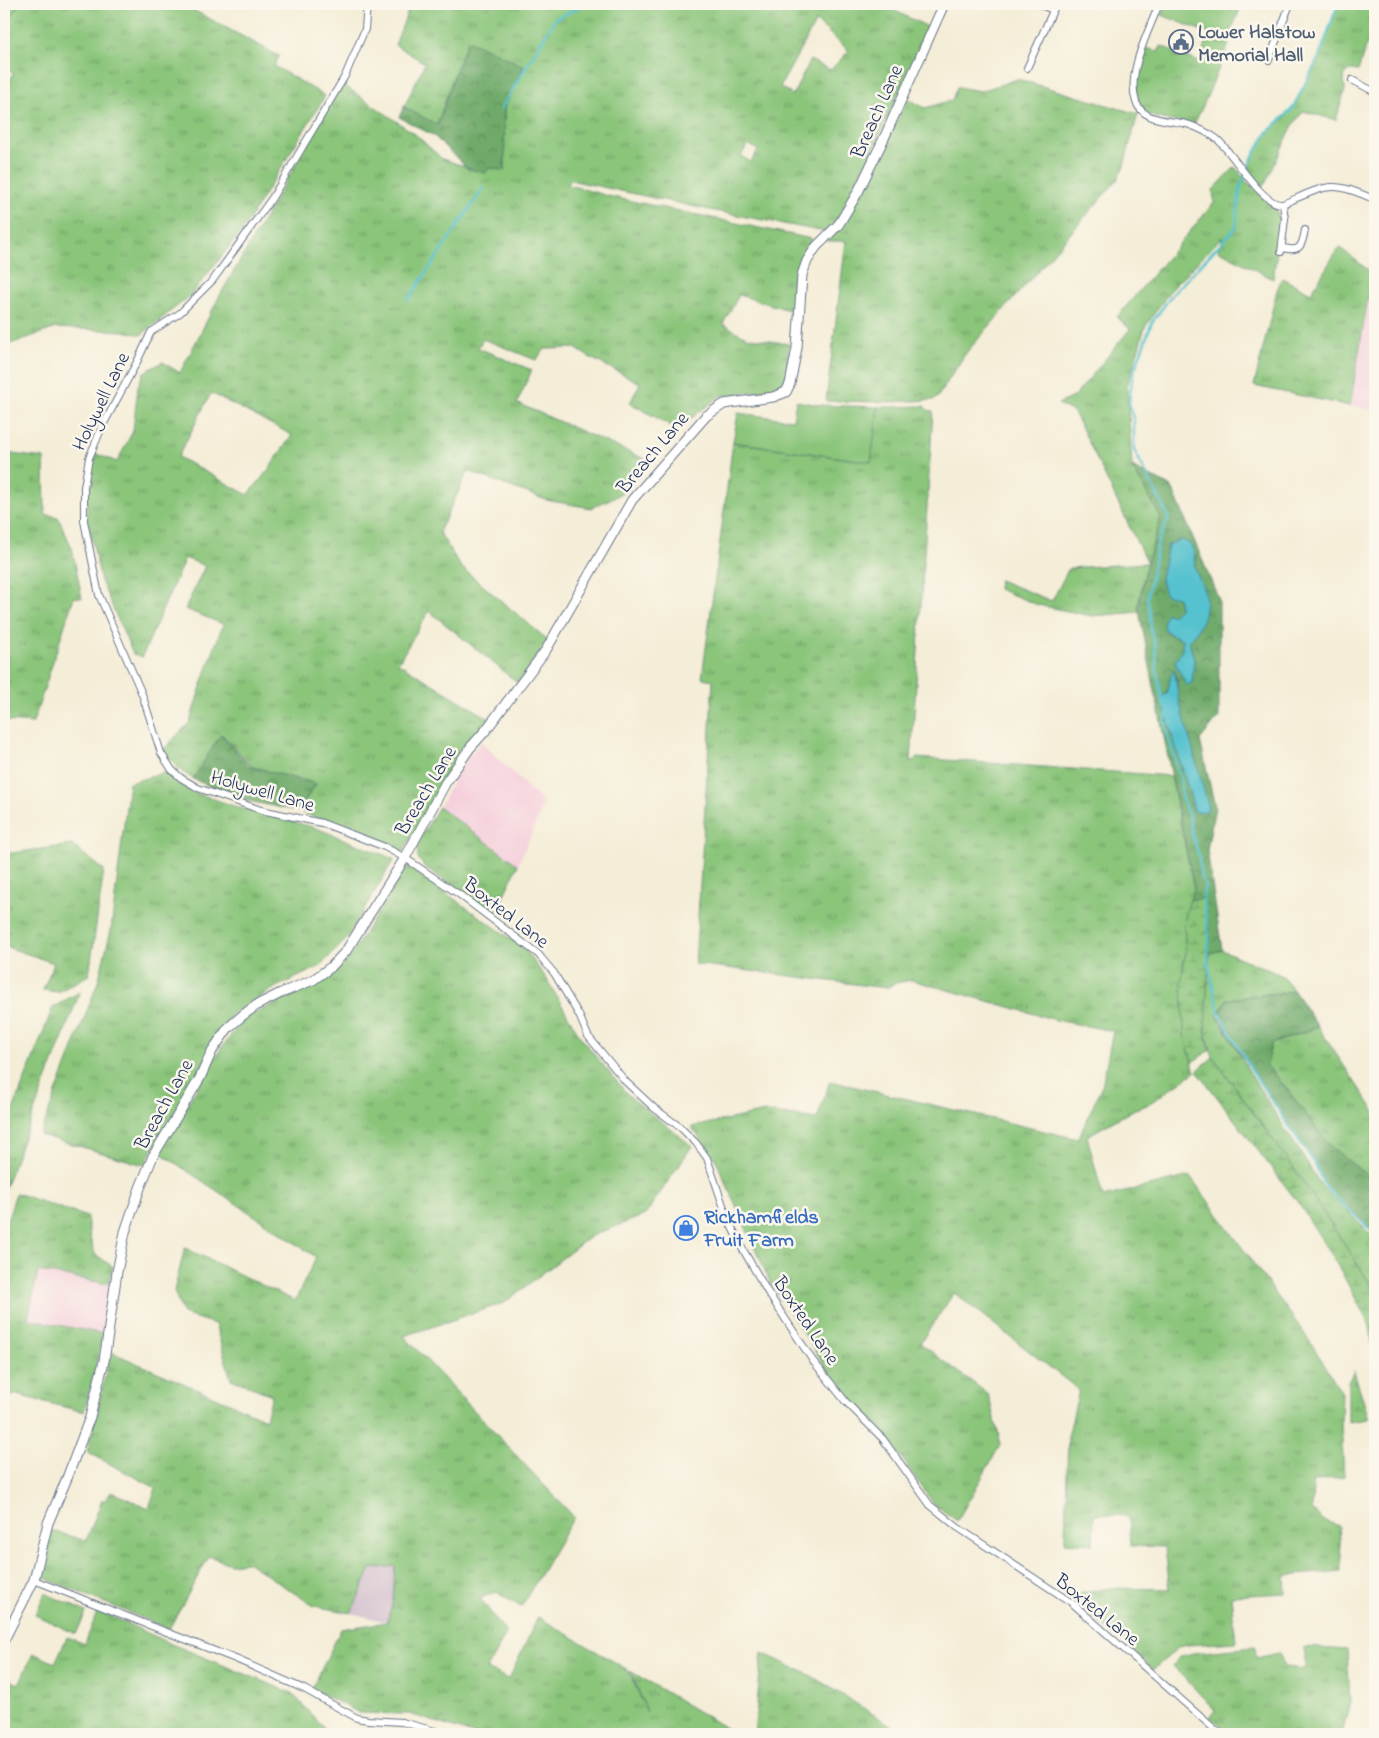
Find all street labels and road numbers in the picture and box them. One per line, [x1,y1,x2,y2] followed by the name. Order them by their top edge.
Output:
[844,60,912,164] street label: Breach Lane
[66,348,139,456] street label: Holywell Lane
[610,406,697,502] street label: Breach Lane
[388,741,465,842] street label: Breach Lane
[207,764,318,821] street label: Holywell Lane
[456,871,555,957] street label: Boxted Lane
[128,1054,202,1157] street label: Breach Lane
[764,1270,845,1372] street label: Boxted Lane
[1047,1567,1145,1654] street label: Boxted Lane

